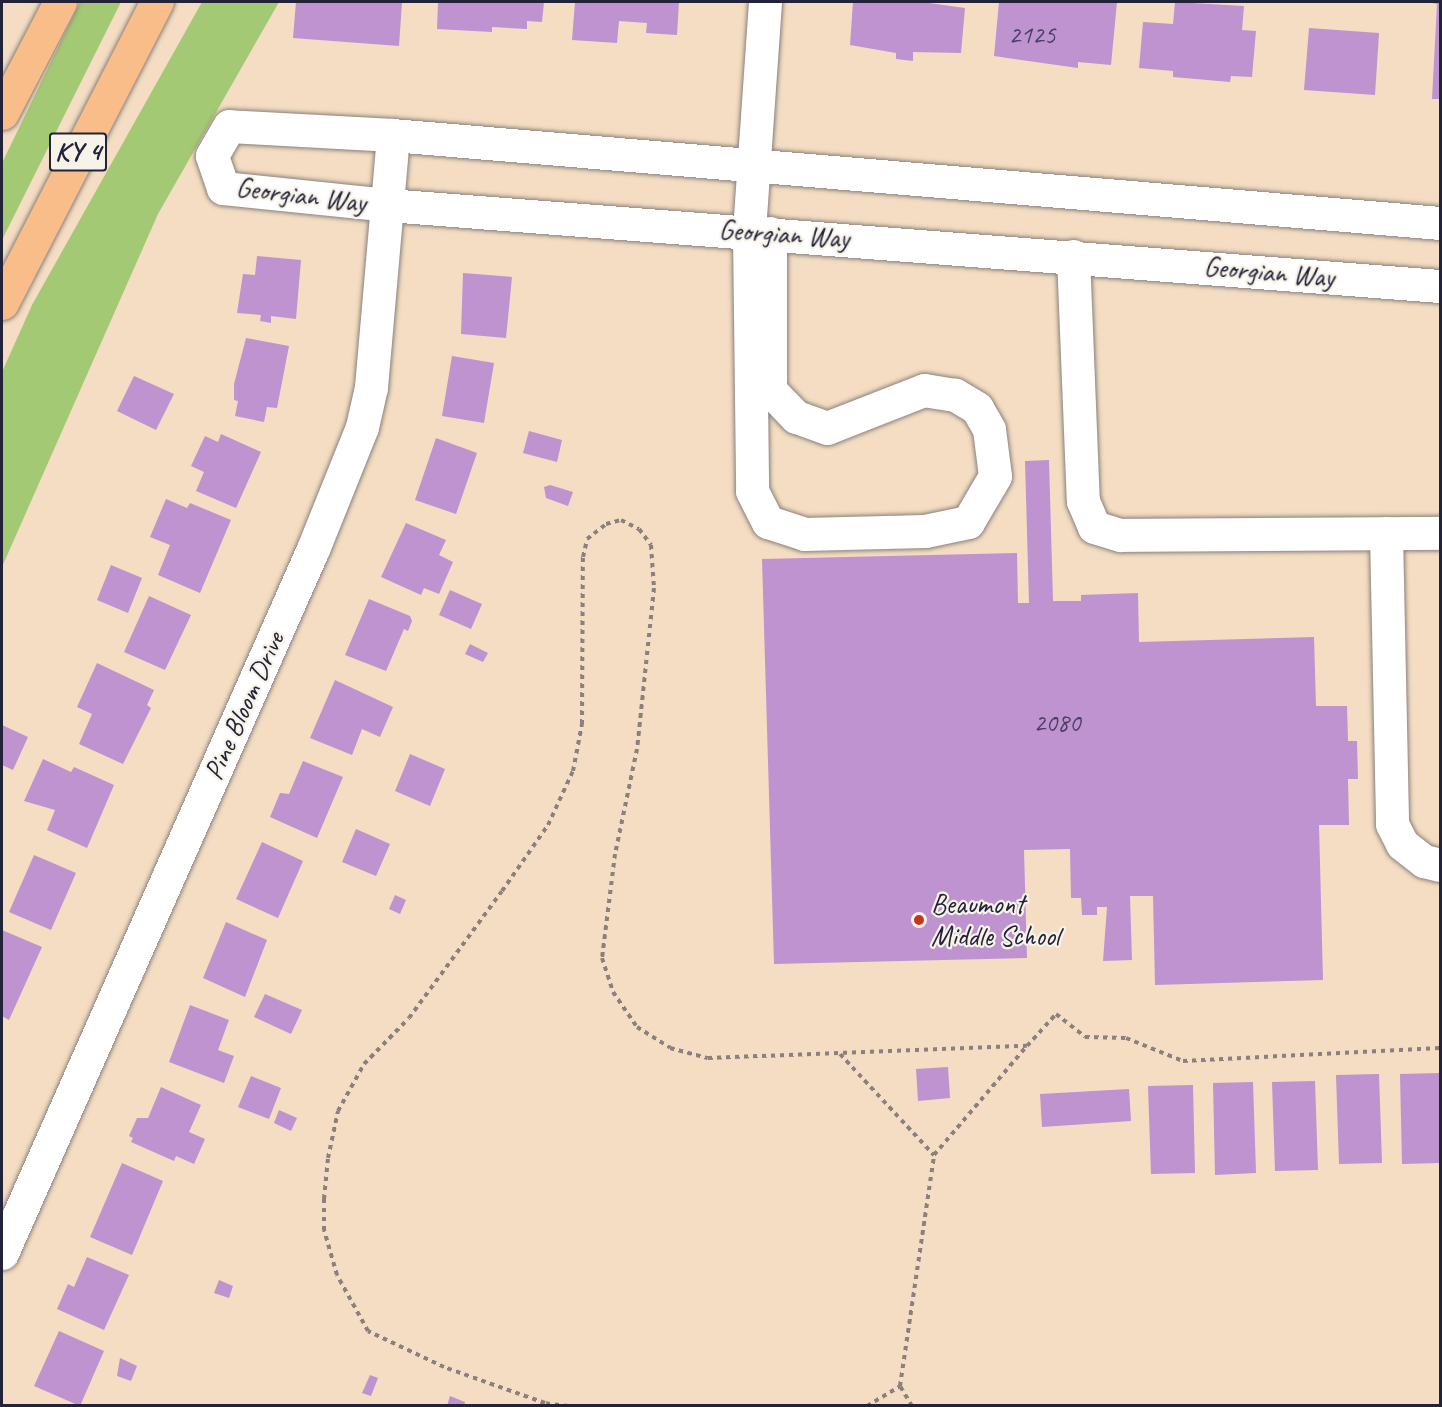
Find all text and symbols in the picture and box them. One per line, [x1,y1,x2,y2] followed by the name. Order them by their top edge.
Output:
[1009,19,1055,51] house number: 2125
[48,128,108,176] road number: KY 4
[234,170,368,220] street label: Georgian Way
[718,213,850,255] street label: Georgian Way
[1202,250,1336,294] street label: Georgian Way
[196,626,292,786] street label: Pine Bloom Drive
[1034,707,1080,739] house number: 2080
[931,887,1059,953] place label: Beaumont Middle School
[912,913,926,927] marker: Beaumont Middle School

